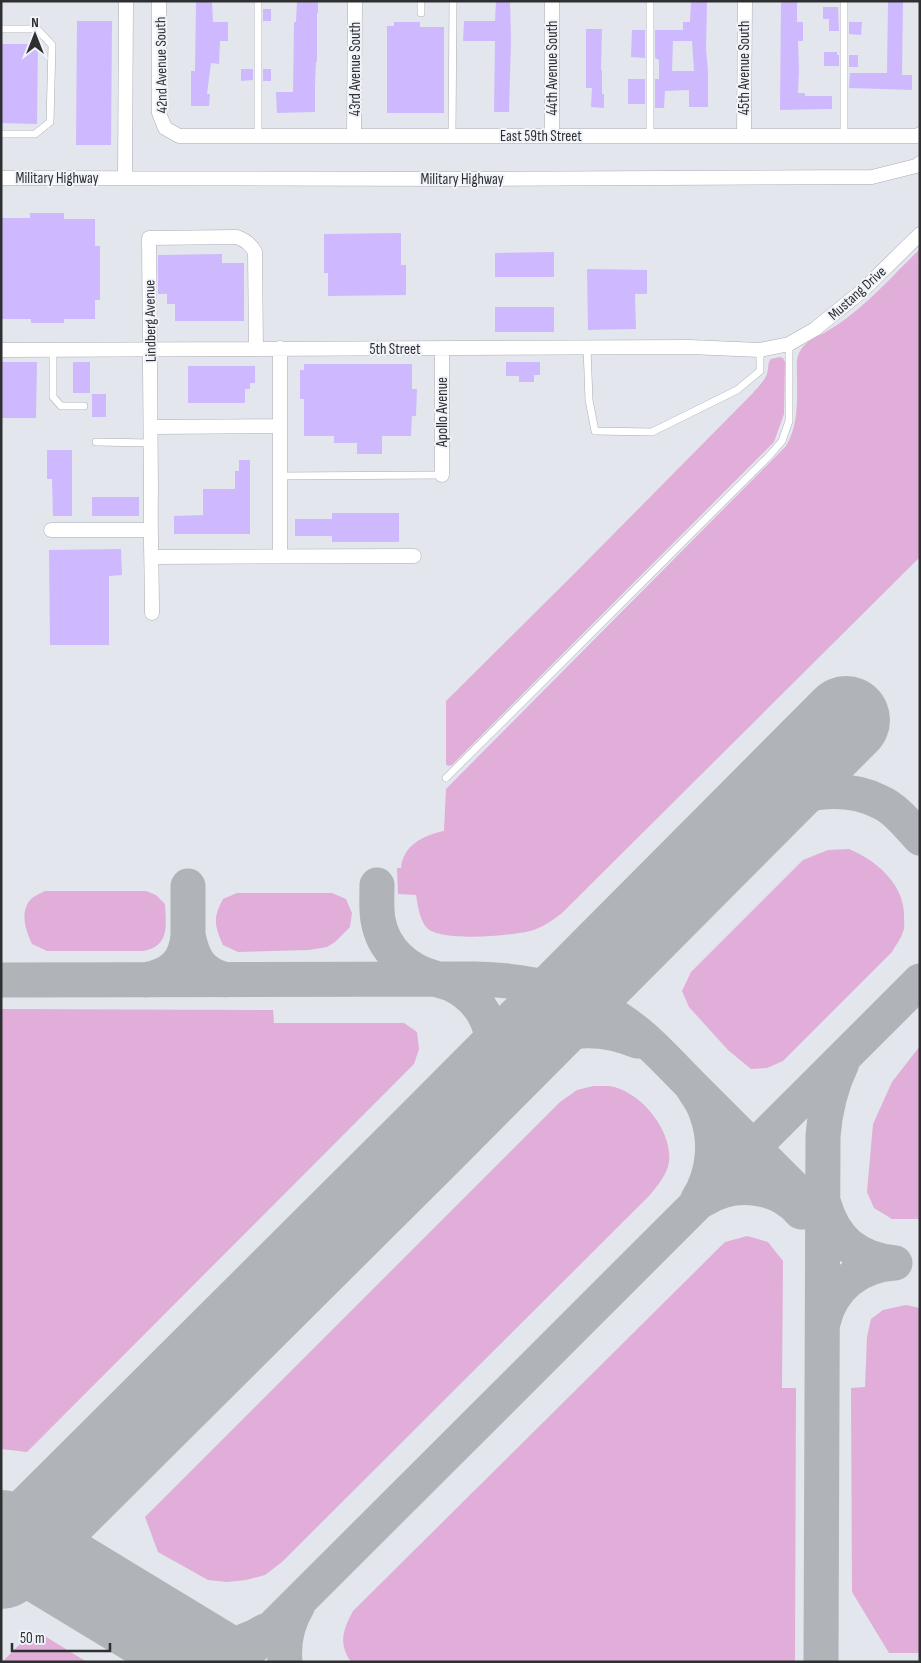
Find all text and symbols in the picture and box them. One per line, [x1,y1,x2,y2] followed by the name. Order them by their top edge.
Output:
[10,10,60,60] north arrow
[31,14,39,31] text: N
[151,17,172,113] street label: 42nd Avenue South
[543,21,562,115] street label: 44th Avenue South
[735,21,754,115] street label: 45th Avenue South
[346,22,365,116] street label: 43rd Avenue South
[500,127,582,146] street label: East 59th Street
[16,169,99,188] street label: Military Highway
[421,170,504,189] street label: Military Highway
[824,262,890,324] street label: Mustang Drive
[140,280,161,362] street label: Lindberg Avenue
[369,340,421,359] street label: 5th Street
[433,377,452,448] street label: Apollo Avenue
[12,1620,110,1652] scale bar
[20,1629,45,1648] text: 50 m

